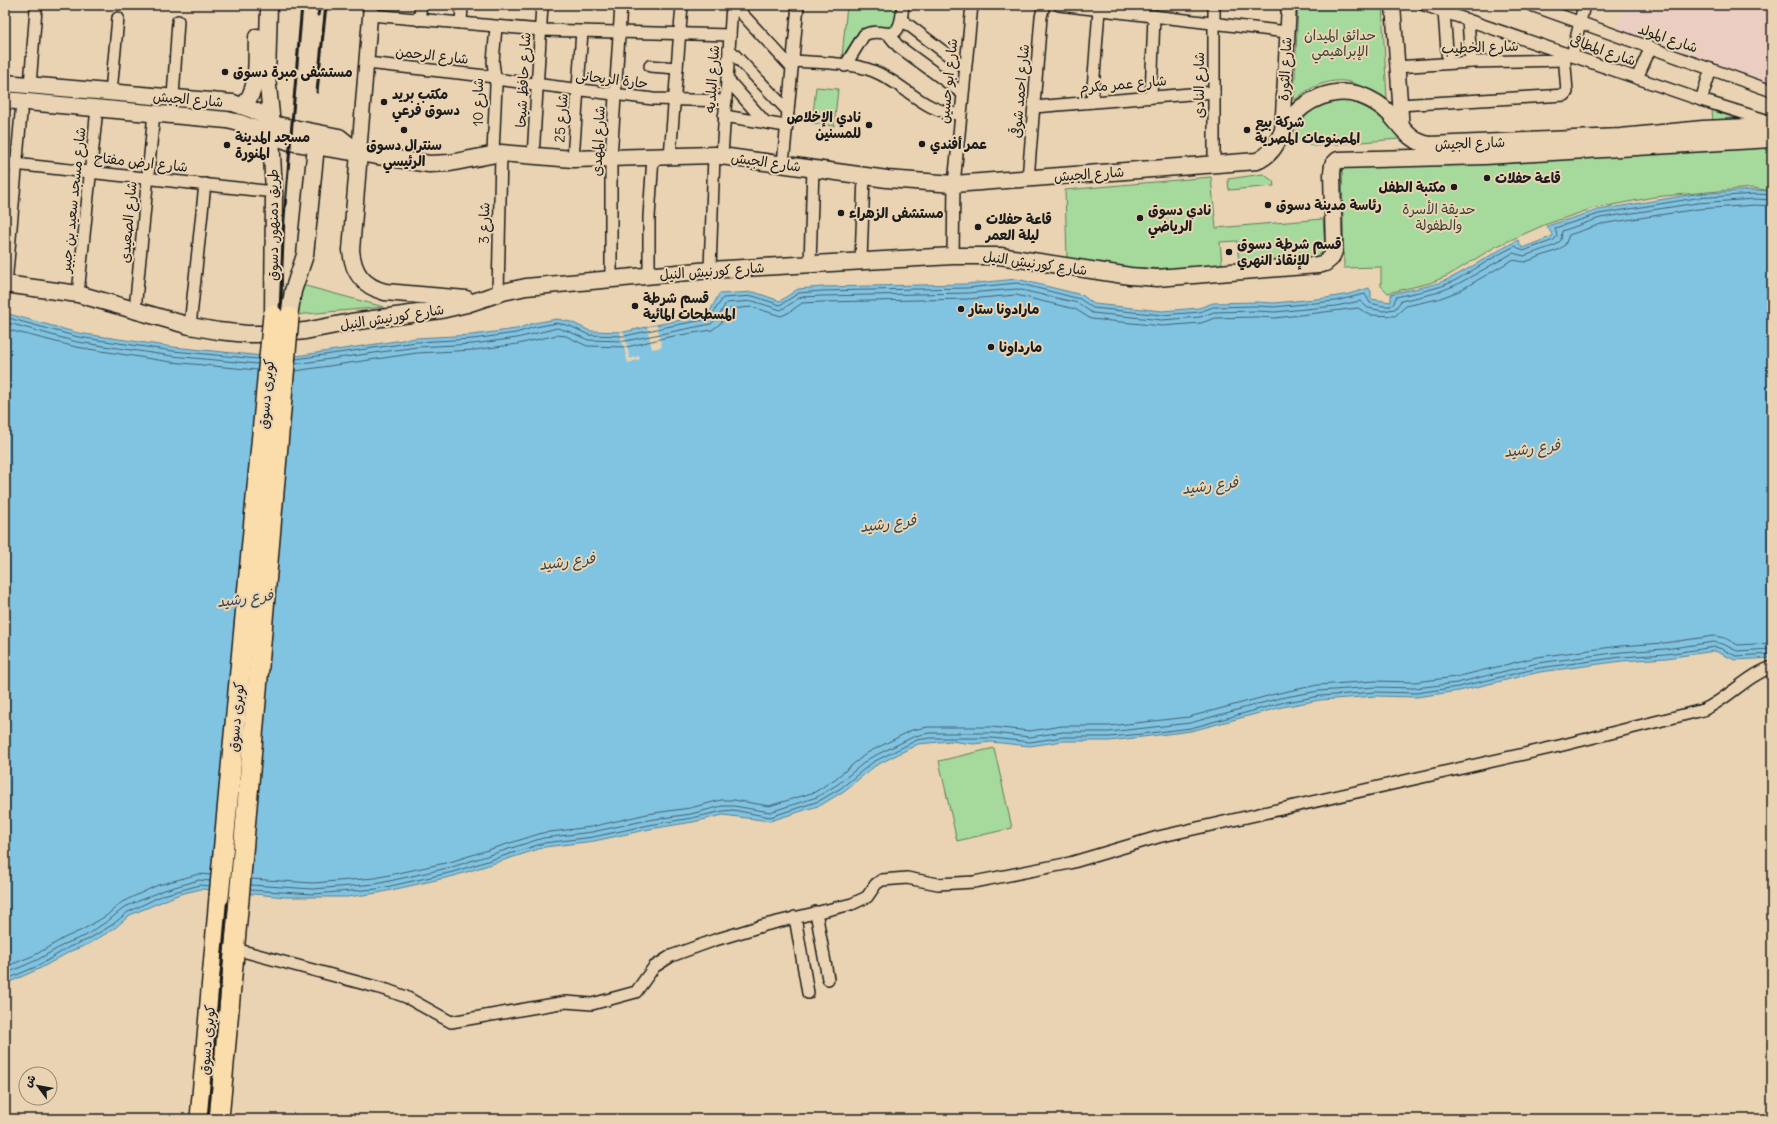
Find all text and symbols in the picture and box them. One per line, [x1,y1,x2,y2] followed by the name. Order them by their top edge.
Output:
[1635,19,1700,58] street label: شارع المولد
[1304,26,1376,64] park label: حدائق الميدان الإبراهيمي
[1567,30,1638,71] street label: شارع المطافى
[512,32,535,128] street label: شارع حافظ شيحا
[1274,36,1297,102] street label: شارع الثورة
[1441,37,1519,58] street label: شارع الخطيب
[935,38,962,125] street label: شارع ابو حسين
[394,42,470,69] street label: شارع الرحمن
[1007,43,1034,139] street label: شارع احمد شوقى
[701,44,724,114] street label: شارع البلديه
[1190,52,1209,118] street label: شارع النادى
[233,63,353,81] place label: مستشفى مبرة دسوق
[575,66,649,93] street label: حارة الريحانى
[220,67,230,77] marker: مستشفى مبرة دسوق
[1079,71,1168,100] street label: شارع عمر مكرم
[469,78,488,126] street label: شارع 10
[392,85,460,123] place label: مكتب بريد دسوق فرعي
[152,87,224,112] street label: شارع الجيش
[550,93,573,143] street label: شارع 25
[379,97,389,107] marker: مكتب بريد دسوق فرعي
[587,105,610,177] street label: شارع المهدى
[787,108,861,142] place label: نادي الإخلاص للمسنين
[1255,113,1361,148] place label: شركة بيع المصنوعات المصرية
[864,120,874,130] marker: نادي الإخلاص للمسنين
[399,125,409,135] marker: سنترال دسوق الرئيسي
[1242,125,1252,135] marker: شركة بيع المصنوعات المصرية
[56,126,91,275] street label: شارع مسجد سعيد بن جبير
[235,128,310,163] place label: مسجد المدينة المنورة
[1434,133,1506,154] street label: شارع الجيش
[930,135,987,155] place label: عمر أفندي
[366,136,442,174] place label: سنترال دسوق الرئيسي
[917,139,927,149] marker: عمر أفندي
[222,140,232,150] marker: مسجد المدينة المنورة
[93,148,189,177] street label: شارع ارض مفتاح
[730,148,802,177] street label: شارع الجيش
[1053,163,1125,186] street label: شارع الجيش
[264,169,283,281] street label: طريق دمنهور, دسوق
[1495,169,1561,187] place label: قاعة حفلات
[1482,173,1492,183] marker: قاعة حفلات
[1379,178,1446,196] place label: مكتبة الطفل
[115,180,142,264] street label: شارع الصعيدى
[1449,182,1459,192] marker: مكتبة الطفل
[1276,196,1382,214] place label: رئاسة مدينة دسوق
[1263,200,1273,210] marker: رئاسة مدينة دسوق
[1402,200,1476,234] park label: حديقة الأسرة والطفولة
[1148,201,1211,239] place label: نادي دسوق الرياضي
[475,202,494,244] street label: شارع 3
[849,204,944,222] place label: مستشفى الزهراء
[836,208,846,218] marker: مستشفى الزهراء
[984,210,1052,244] place label: قاعة حفلات ليلة العمر
[1135,213,1145,223] marker: نادي دسوق الرياضي
[973,222,983,232] marker: قاعة حفلات ليلة العمر
[1237,235,1342,271] place label: قسم شرطة دسوق للإنقاذ النهري
[981,247,1088,280] street label: شارع كورنيش النيل
[1224,247,1234,257] marker: قسم شرطة دسوق للإنقاذ النهري
[659,258,765,285] street label: شارع كورنيش النيل
[643,289,736,323] place label: قسم شرطة المسطحات المائية
[339,300,446,335] street label: شارع كورنيش النيل
[967,300,1039,318] place label: مارادونا ستار
[630,301,640,311] marker: قسم شرطة المسطحات المائية
[956,304,966,314] marker: مارادونا ستار
[999,338,1042,356] place label: مارداونا
[986,342,996,352] marker: مارداونا
[254,358,279,430] street label: كوبرى دسوق
[1503,435,1562,463] water label: فرع رشيد
[1181,472,1240,500] water label: فرع رشيد
[859,510,918,538] water label: فرع رشيد
[538,548,597,576] water label: فرع رشيد
[216,585,275,613] water label: فرع رشيد
[224,681,249,753] street label: كوبرى دسوق
[195,1004,220,1076] street label: كوبرى دسوق
[18,1066,58,1106] north arrow
[20,1072,39,1090] text: ش

